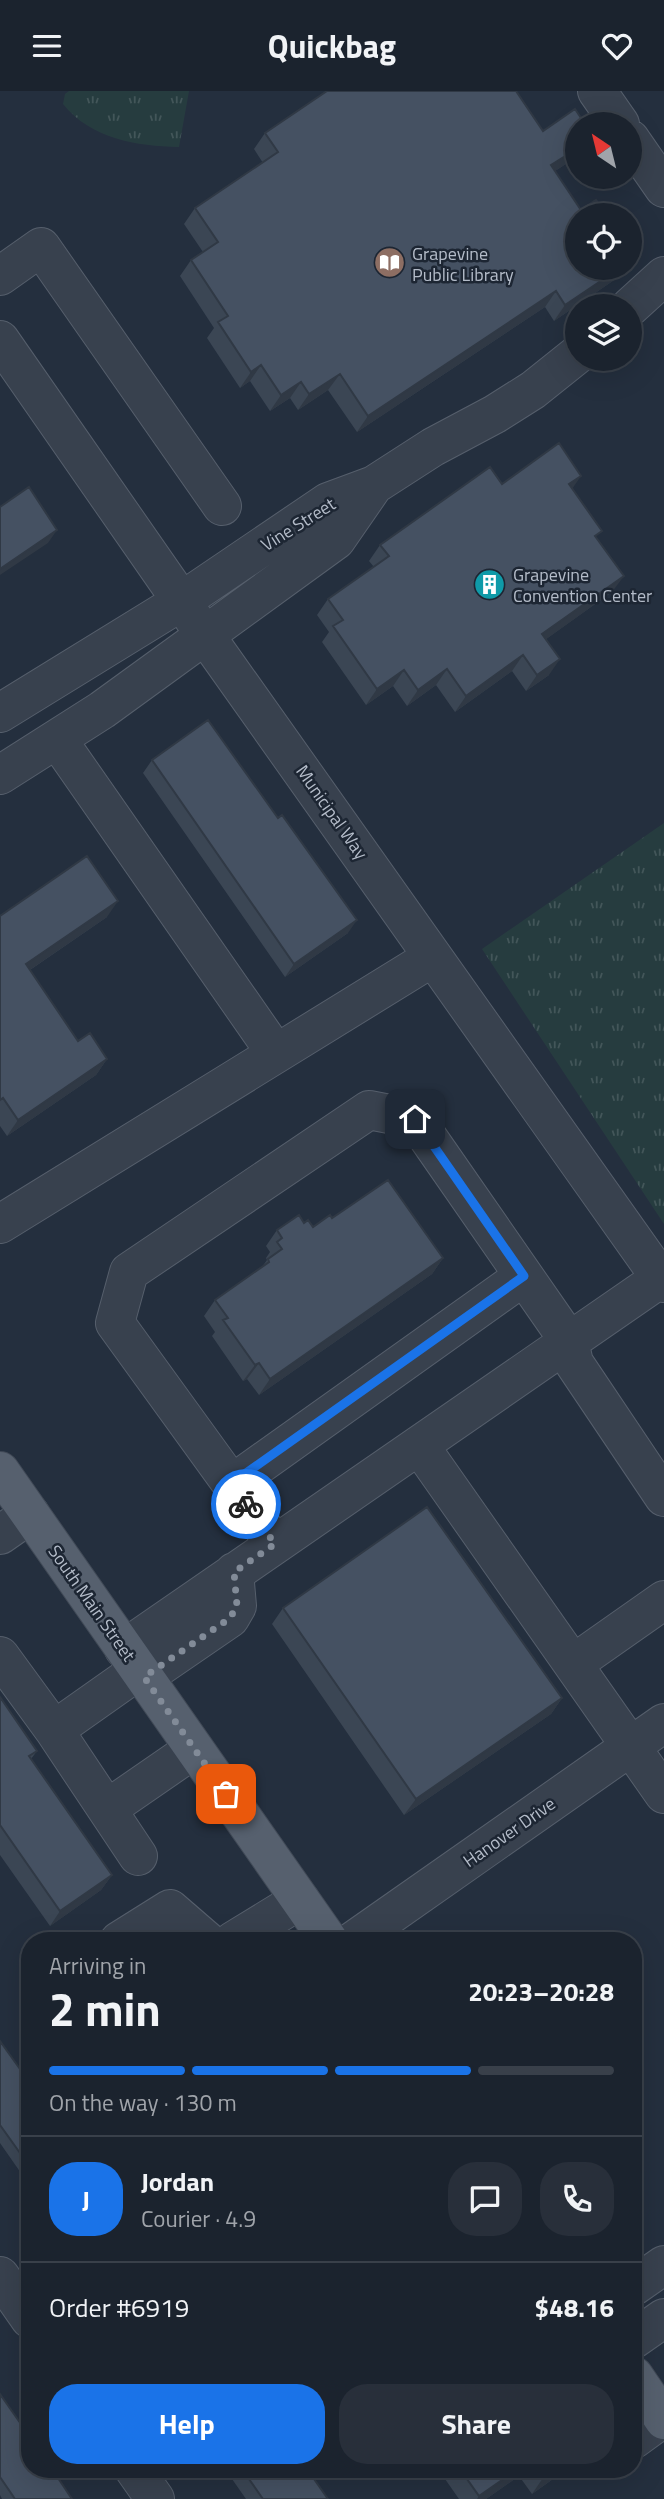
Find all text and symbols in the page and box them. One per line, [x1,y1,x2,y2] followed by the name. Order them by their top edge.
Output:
[268,22,396,70] text: Quickbag
[28,27,66,65] icon: menu
[598,27,636,65] icon: heart
[565,112,642,189] north arrow
[565,112,642,371] map controls
[565,203,642,280] button: locate
[412,240,514,288] place label: Grapevine Public Library
[372,246,406,280] library icon: Grapevine Public Library
[565,294,642,371] button: layers
[255,490,341,558] street label: Vine Street
[513,561,652,609] place label: Grapevine Convention Center
[473,567,507,601] building icon: Grapevine Convention Center
[289,759,375,865] street label: Municipal Way
[385,1089,445,1149] pin
[396,1100,434,1138] icon: home
[211,1469,281,1539] courier
[227,1485,265,1523] icon: bike
[42,1539,143,1667] street label: South Main Street
[196,1764,256,1824] pin
[207,1775,245,1813] icon: bag
[457,1790,561,1874] street label: Hanover Drive
[49,1948,146,1983] text: Arriving in
[468,1972,614,2011] text: 20:23–20:28
[49,1974,161,2044] text: 2 min
[49,2085,237,2120] text: On the way · 130 m
[141,2162,214,2201] text: Jordan
[448,2162,522,2236] button: chat
[540,2162,614,2236] button: phone
[82,2180,90,2219] text: J
[141,2201,256,2236] text: Courier · 4.9
[49,2288,189,2327] text: Order #6919
[535,2288,614,2327] text: $48.16
[49,2384,325,2464] button: Help
[339,2384,614,2464] button: Share

